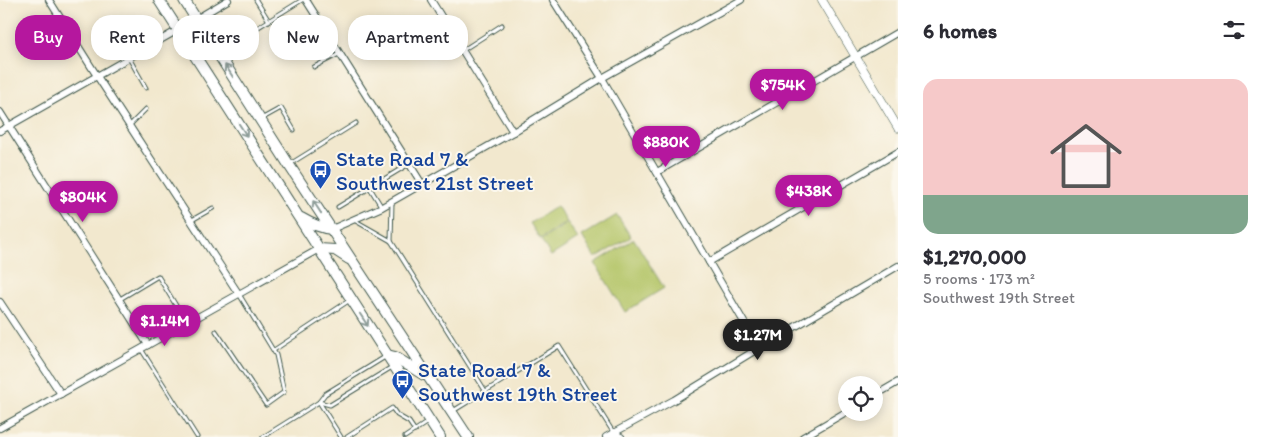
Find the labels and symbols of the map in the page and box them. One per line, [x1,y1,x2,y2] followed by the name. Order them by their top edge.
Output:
[224,64,234,78] one-way arrow
[748,68,818,111] pin: $754K
[238,122,248,136] one-way arrow
[631,126,701,168] pin: $880K
[336,146,534,195] place label: State Road 7 & Southwest 21st Street
[308,158,332,189] bus stop icon: State Road 7 & Southwest 21st Street
[774,174,844,217] pin: $438K
[48,180,118,223] pin: $804K
[312,200,323,214] one-way arrow
[124,304,206,347] pin: $1.14M
[359,312,369,326] one-way arrow
[717,318,799,361] pin: $1.27M
[418,357,618,406] place label: State Road 7 & Southwest 19th Street
[390,369,414,400] bus stop icon: State Road 7 & Southwest 19th Street

